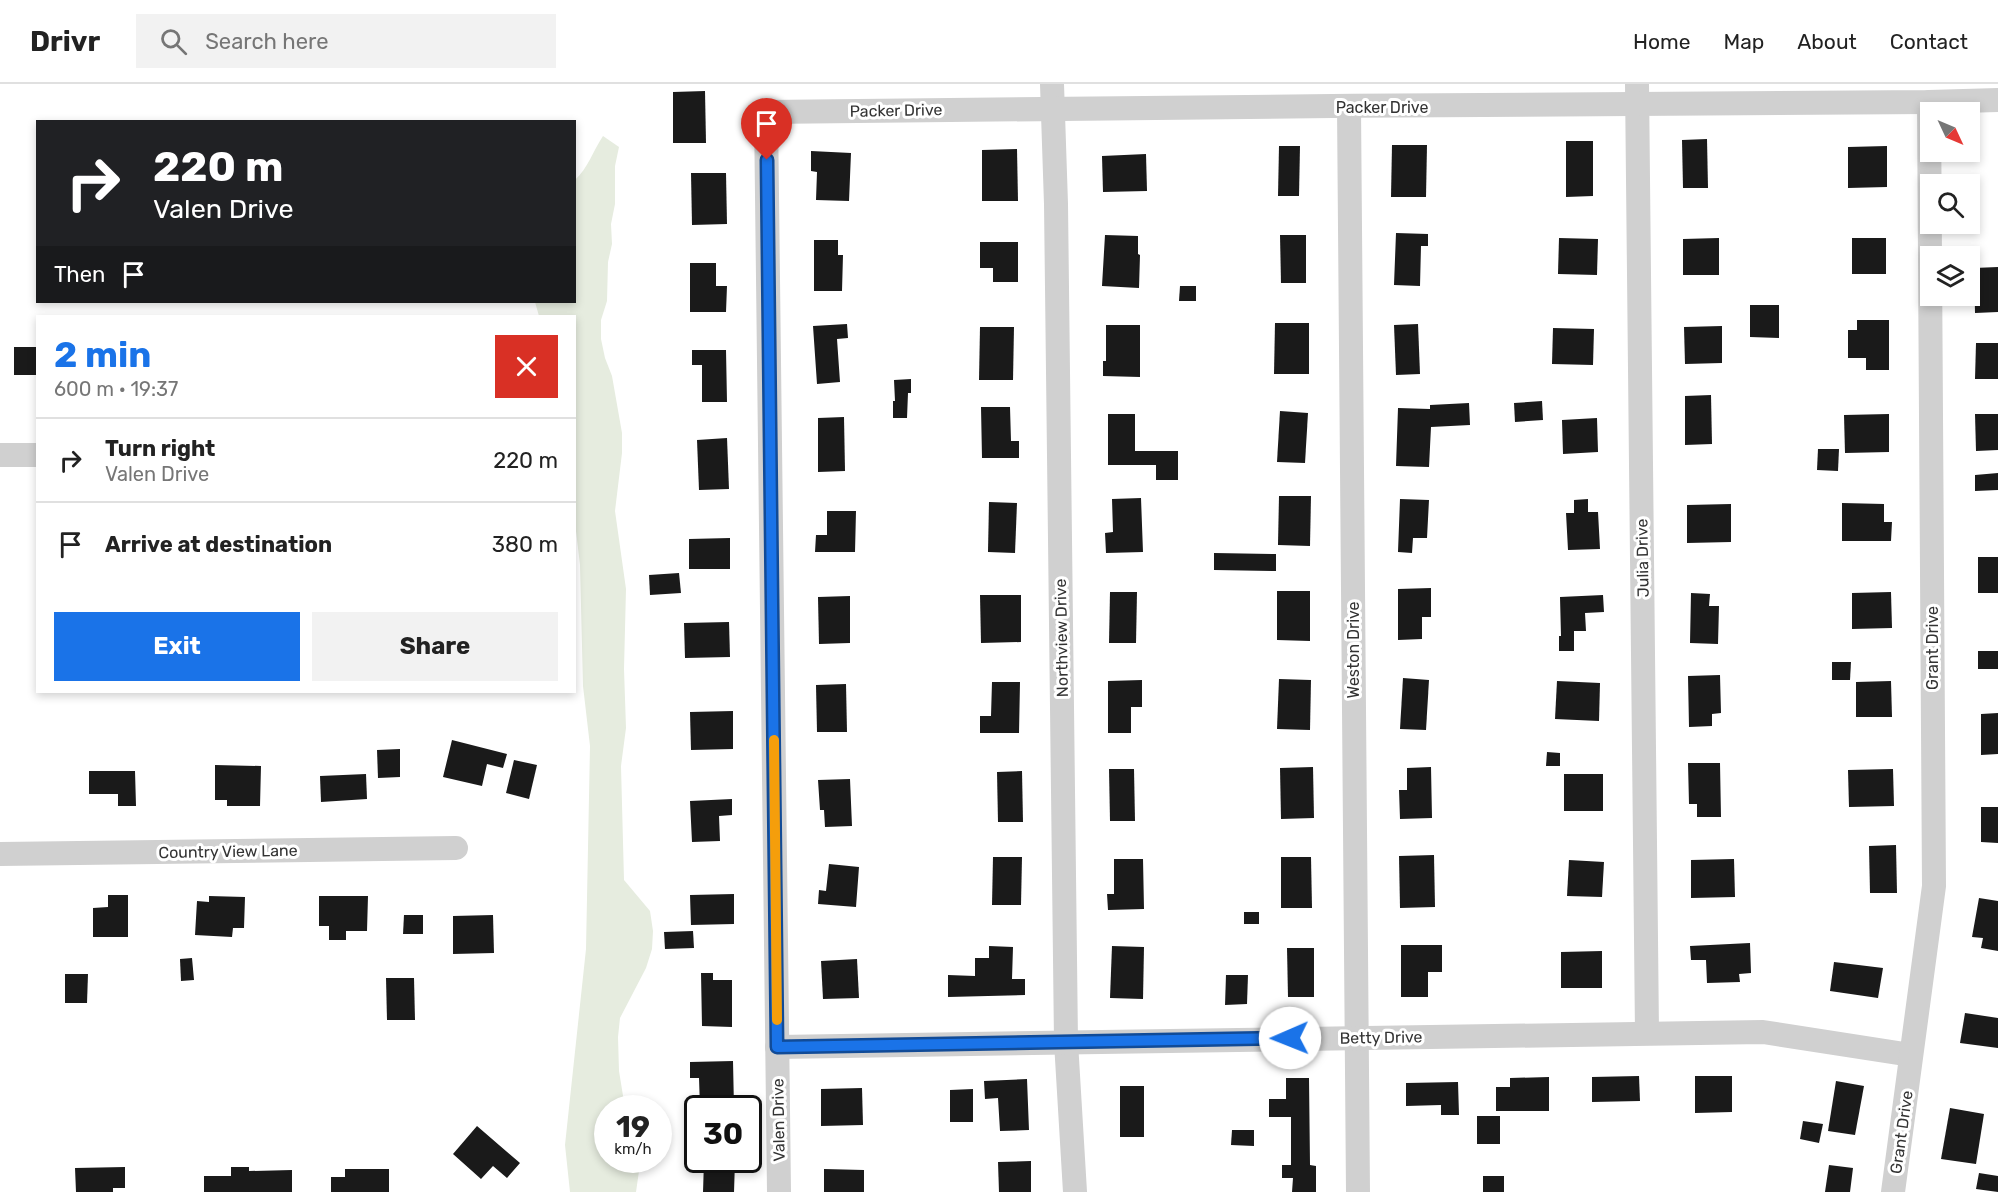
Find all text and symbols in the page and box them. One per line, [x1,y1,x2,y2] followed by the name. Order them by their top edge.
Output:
[136,14,556,68] search box
[30,25,100,58] text: Drivr
[157,25,190,58] icon: search
[205,28,329,55] text: Search here
[1633,29,1690,54] text: Home
[1723,29,1764,54] text: Map
[1797,29,1857,54] text: About
[1890,29,1968,54] text: Contact
[741,98,792,160] pin
[1336,98,1428,117] street label: Packer Drive
[849,100,943,121] street label: Packer Drive
[1920,102,1980,162] north arrow
[1920,102,1980,306] map controls
[750,107,783,140] icon: arrive
[153,142,284,192] text: 220 m
[54,144,132,222] icon: right
[1920,174,1980,234] button: search
[153,193,294,225] text: Valen Drive
[1920,246,1980,306] button: layers
[117,258,150,291] icon: arrive
[54,261,105,288] text: Then
[54,333,152,376] text: 2 min
[495,335,558,398] button: close
[54,377,178,401] text: 600 m · 19:37
[105,435,215,462] text: Turn right
[54,444,87,477] icon: right
[493,447,558,474] text: 220 m
[105,462,209,486] text: Valen Drive
[1632,518,1653,598] street label: Julia Drive
[54,528,87,561] icon: arrive
[105,531,332,558] text: Arrive at destination
[492,531,558,558] text: 380 m
[1051,579,1072,697] street label: Northview Drive
[1344,601,1363,699] street label: Weston Drive
[1923,606,1942,690] street label: Grant Drive
[54,612,300,681] button: Exit
[312,612,558,681] button: Share
[158,841,298,862] street label: Country View Lane
[1258,1006,1322,1070] position arrow
[1339,1027,1423,1048] street label: Betty Drive
[768,1078,789,1162] street label: Valen Drive
[1886,1089,1917,1175] street label: Grant Drive
[684,1095,762,1173] speed limit sign: 30
[616,1109,650,1145] text: 19
[614,1140,652,1158] text: km/h

